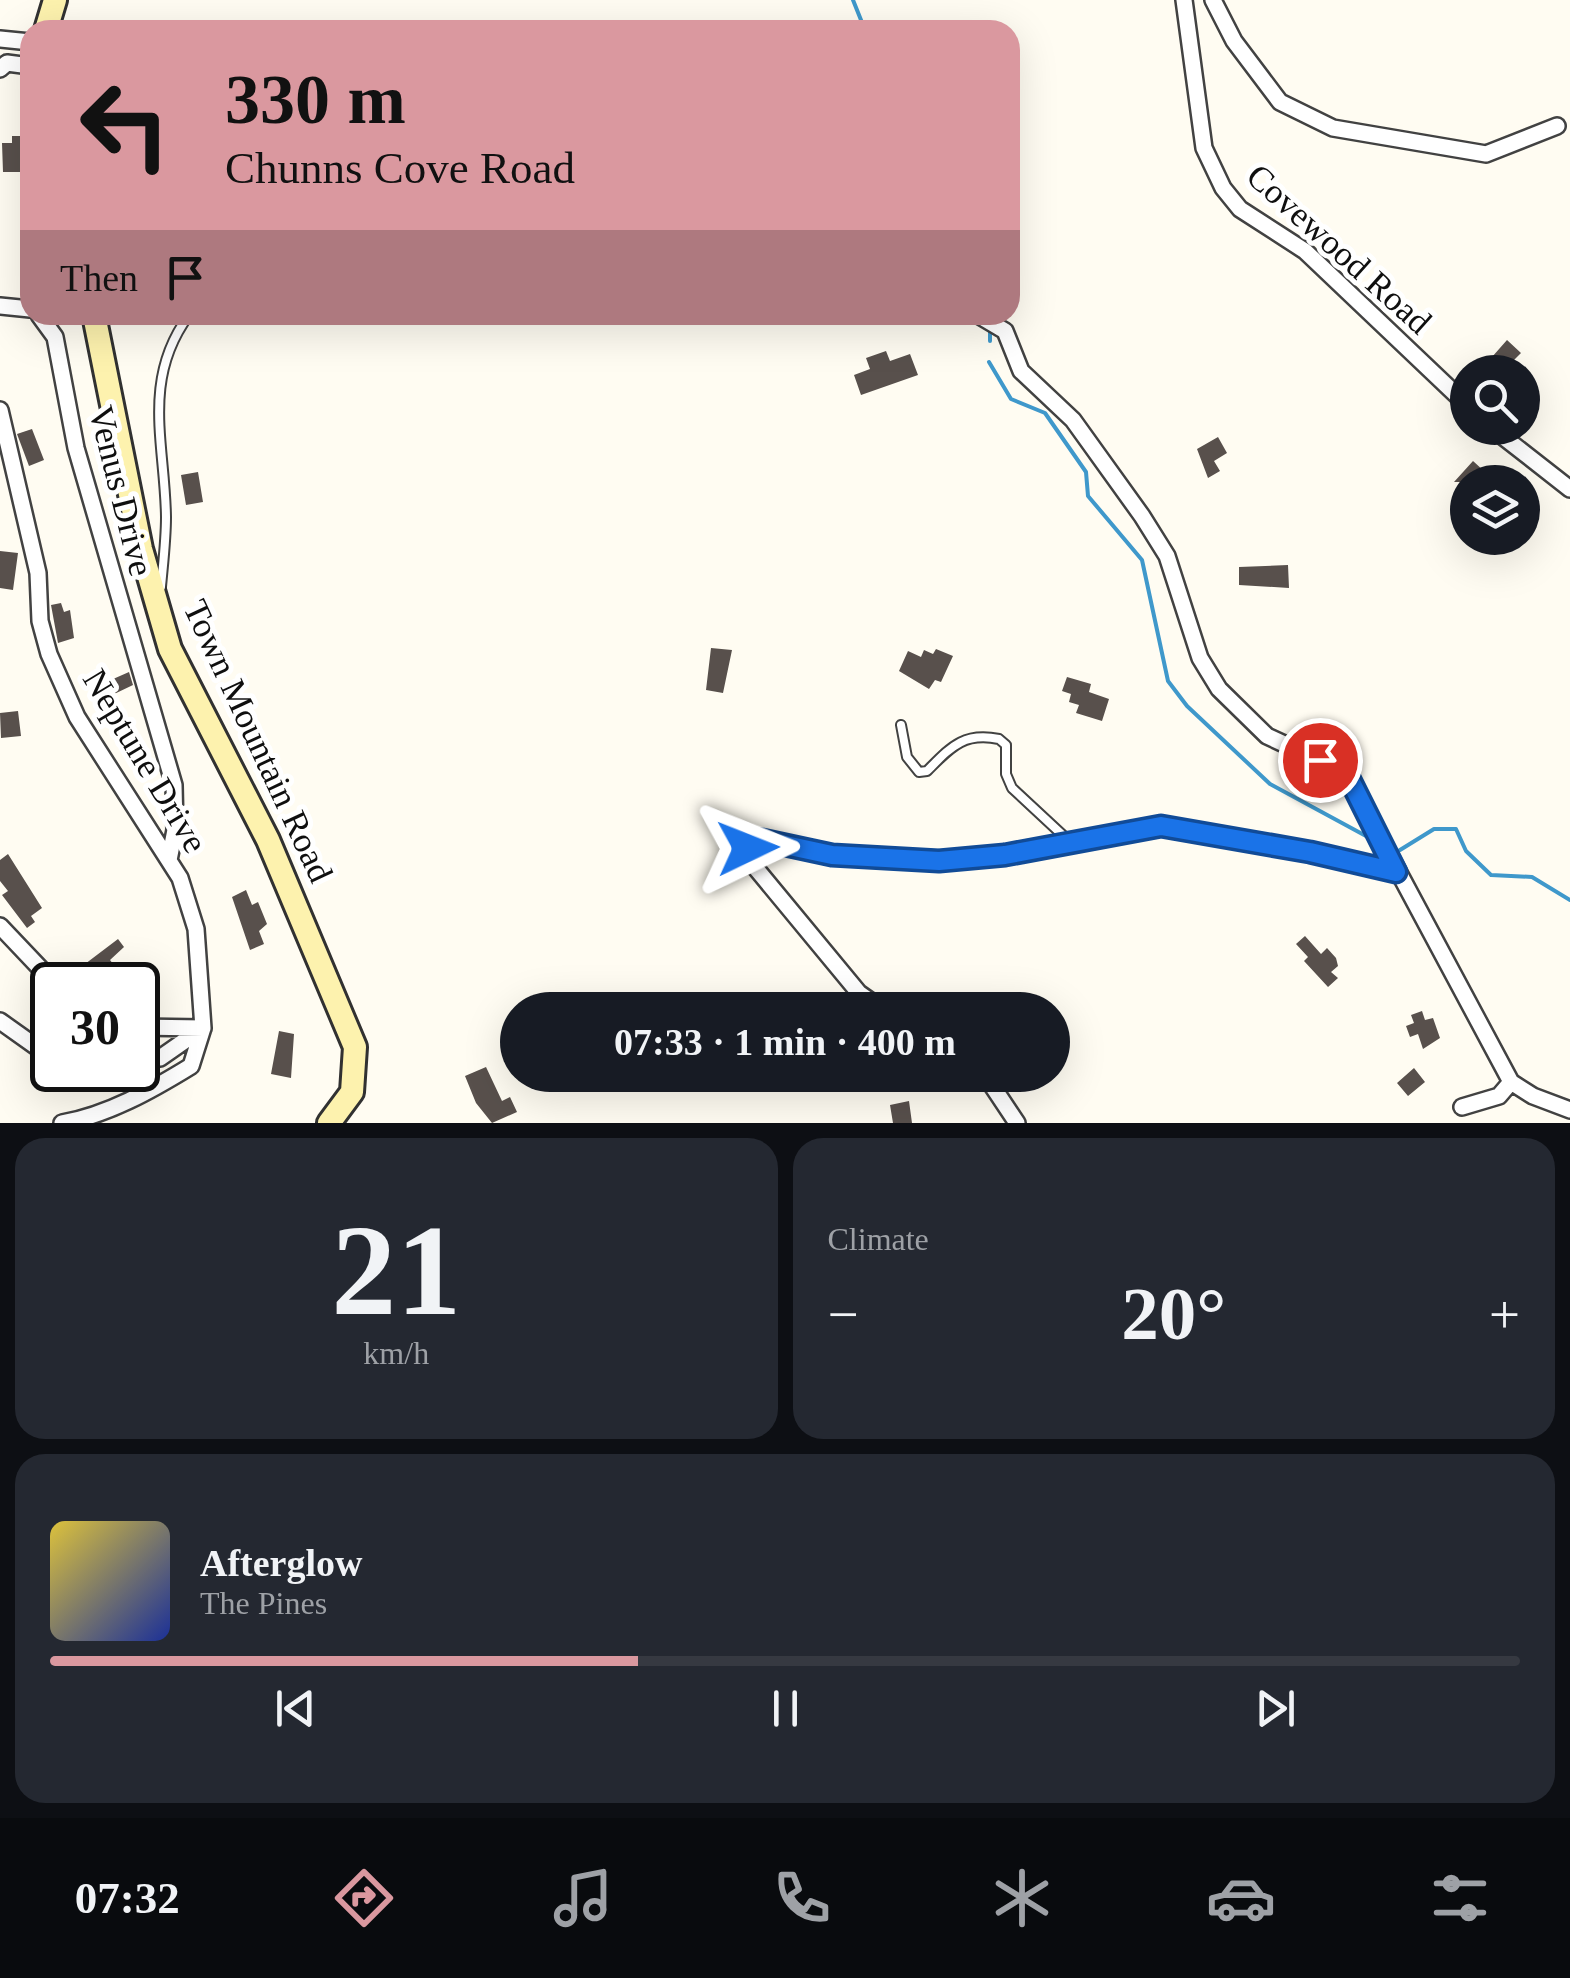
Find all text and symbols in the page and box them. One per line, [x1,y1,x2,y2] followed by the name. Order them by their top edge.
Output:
[60,60,190,190] icon: left
[225,61,406,138] text: 330 m
[225,143,575,193] text: Chunns Cove Road
[1239,156,1439,342] street label: Covewood Road
[158,250,213,305] icon: arrive
[60,257,138,299] text: Then
[1450,355,1540,555] map controls
[1450,355,1540,445] button: search
[81,402,161,580] street label: Venus Drive
[1450,465,1540,555] button: layers
[176,594,341,889] street label: Town Mountain Road
[75,662,215,860] street label: Neptune Drive
[1278,718,1363,803] pin
[1293,733,1348,788] icon: arrive
[696,796,800,900] position arrow
[30,962,160,1092] speed limit sign: 30
[614,1021,956,1063] text: 07:33 · 1 min · 400 m
[331,1198,461,1342] text: 21
[828,1221,929,1257] text: Climate
[1121,1272,1226,1355] text: 20°
[828,1284,859,1345] text: −
[1489,1284,1520,1345] text: +
[363,1335,429,1371] text: km/h
[200,1542,362,1584] text: Afterglow
[200,1585,327,1621] text: The Pines
[268,1681,323,1736] icon: previous
[758,1681,813,1736] icon: pause
[1248,1681,1303,1736] icon: next
[329,1863,399,1933] icon: directions
[548,1863,618,1933] icon: music
[767,1863,837,1933] icon: phone
[987,1863,1057,1933] icon: climate
[1206,1863,1276,1933] icon: car
[1425,1863,1495,1933] icon: filters
[75,1873,180,1923] text: 07:32

